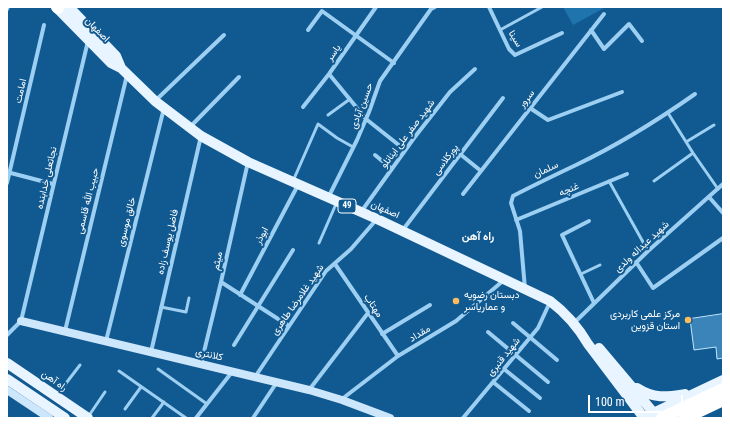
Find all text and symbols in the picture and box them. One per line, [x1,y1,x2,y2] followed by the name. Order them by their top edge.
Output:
[82,15,112,45] street label: اصفهان
[505,28,525,50] street label: سینا
[324,42,344,64] street label: یاسر
[12,78,30,104] street label: امامت
[348,81,376,131] street label: حسین آبادی
[516,88,538,110] street label: سرور
[378,97,438,171] street label: شهید صفر علی اینانلو
[431,142,461,178] street label: پورکلاسی
[34,146,60,210] street label: نجاتعلی خدابنده
[532,159,560,181] street label: سلمان
[74,167,102,235] street label: حبیب الله قاسمی
[557,180,581,200] street label: غنچه
[115,196,139,248] street label: خالق موسوی
[369,198,401,222] street label: اصفهان
[338,199,356,213] road number: 49
[155,208,181,276] street label: فاضل یوسف زاده
[612,219,672,275] street label: شهید عبداله ولدی
[252,225,272,247] street label: ابوذر
[462,230,494,244] district label: راه آهن
[210,251,226,271] street label: میثم
[269,262,327,338] street label: شهید غلامرضا طاهری
[464,289,519,312] place label: دبستان رضویه و عماریاسر
[361,292,385,320] street label: مهتاب
[451,296,461,306] marker: دبستان رضویه و عماریاسر
[610,308,680,332] place label: مرکز علمی کاربردی استان قزوین
[683,315,693,325] marker: مرکز علمی کاربردی استان قزوین
[407,323,433,345] street label: مقداد
[485,335,523,379] street label: شهید قنبری
[194,346,224,364] street label: کلانتری
[39,368,69,394] street label: راه آهن
[590,387,685,413] scale bar
[595,395,625,409] text: 100 m

